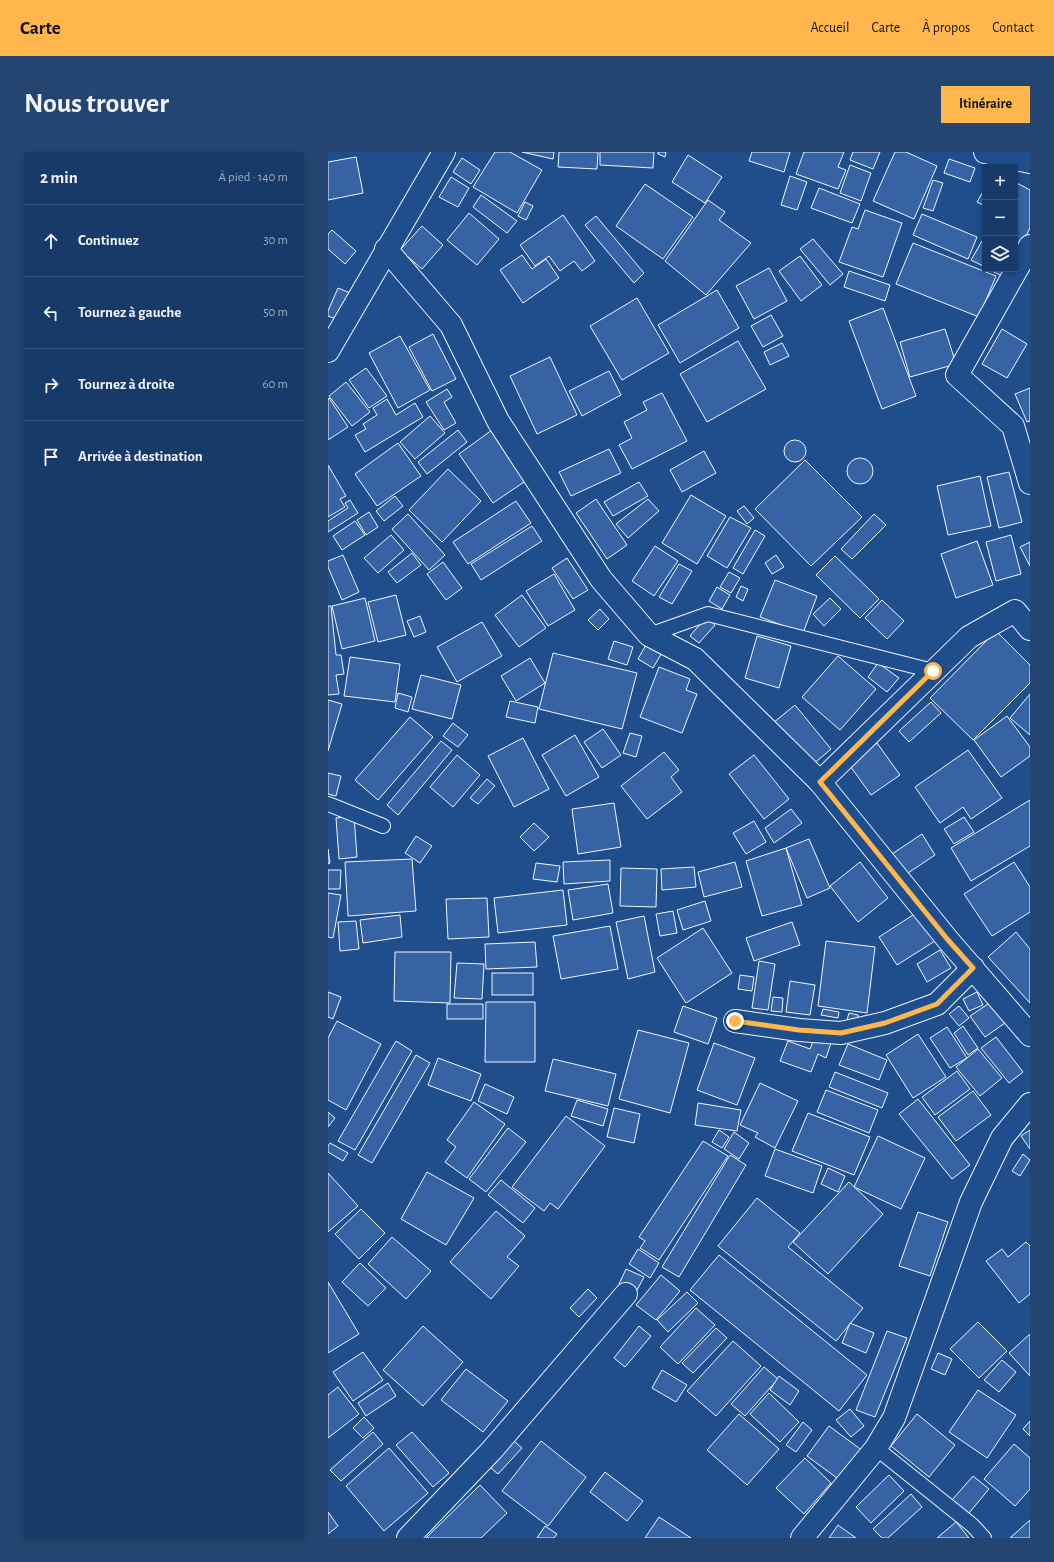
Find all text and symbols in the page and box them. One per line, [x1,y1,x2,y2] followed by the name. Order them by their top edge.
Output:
[20,19,61,38] text: Carte
[810,21,849,35] text: Accueil
[871,21,900,35] text: Carte
[922,21,970,35] text: À propos
[992,21,1034,35] text: Contact
[941,86,1030,123] button: Itinéraire
[24,90,169,118] text: Nous trouver
[982,164,1018,272] map controls
[982,164,1018,200] button: +
[40,169,78,186] text: 2 min
[218,171,288,184] text: À pied · 140 m
[982,200,1018,236] button: −
[40,230,62,252] icon: ahead
[78,233,139,248] text: Continuez
[263,234,288,247] text: 30 m
[982,236,1018,272] button: layers
[40,302,62,324] icon: left
[78,305,181,320] text: Tournez à gauche
[263,306,288,319] text: 50 m
[40,374,62,396] icon: right
[78,377,175,392] text: Tournez à droite
[262,378,288,391] text: 60 m
[40,446,62,468] icon: arrive
[78,449,203,464] text: Arrivée à destination
[924,662,942,680] route start
[726,1012,744,1030] route end

